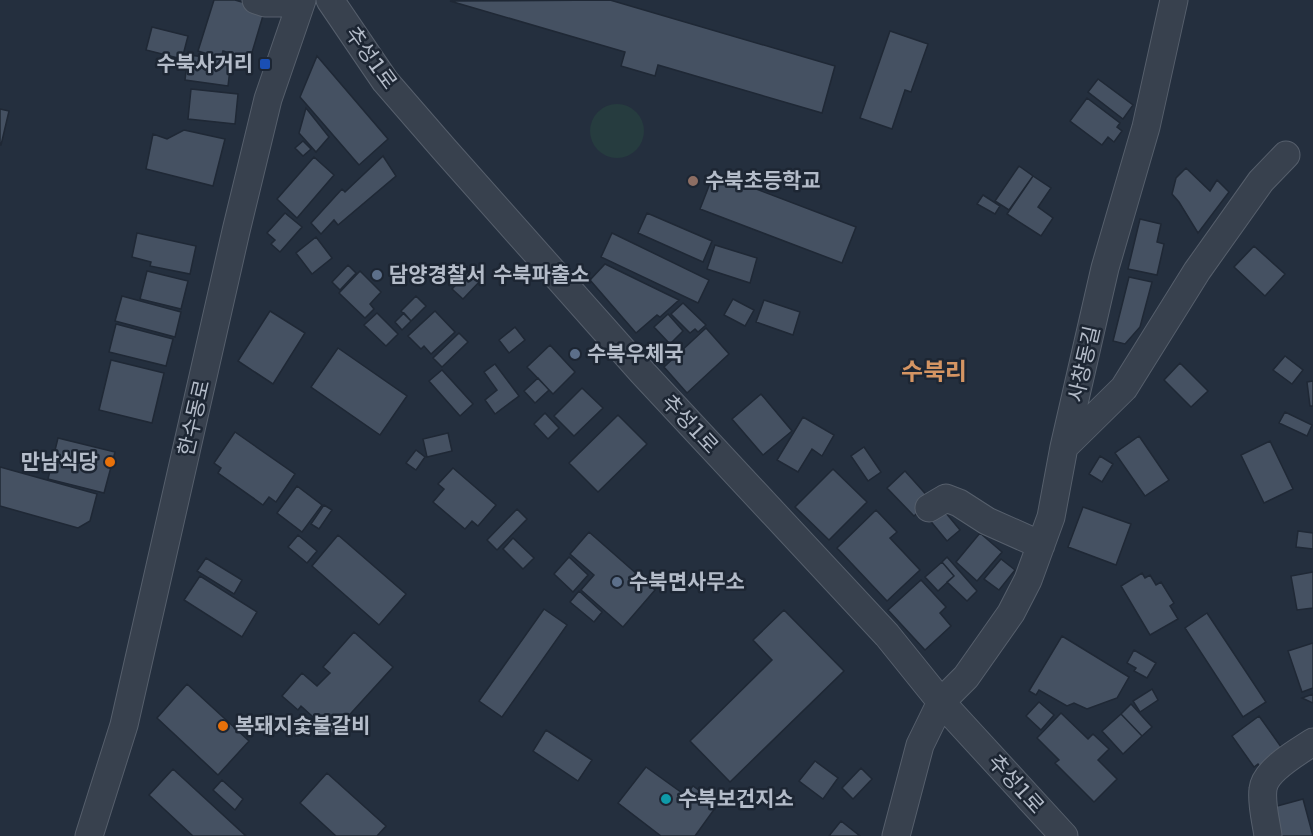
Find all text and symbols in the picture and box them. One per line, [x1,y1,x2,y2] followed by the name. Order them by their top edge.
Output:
[340,22,402,94] street label: 추성1로
[156,52,253,76] place label: 수북사거리
[258,57,272,71] marker: 수북사거리
[705,169,821,193] place label: 수북초등학교
[686,174,700,188] marker: 수북초등학교
[389,263,590,287] place label: 담양경찰서 수북파출소
[370,268,384,282] marker: 담양경찰서 수북파출소
[1064,324,1104,404] street label: 사창동길
[587,342,684,366] place label: 수북우체국
[568,347,582,361] marker: 수북우체국
[901,358,967,386] district label: 수북리
[174,378,214,458] street label: 한수동로
[657,390,723,458] street label: 추성1로
[21,450,98,474] place label: 만남식당
[103,455,117,469] marker: 만남식당
[629,570,745,594] place label: 수북면사무소
[610,575,624,589] marker: 수북면사무소
[235,714,370,738] place label: 복돼지숯불갈비
[216,719,230,733] marker: 복돼지숯불갈비
[983,749,1049,819] street label: 추성1로
[678,787,794,811] place label: 수북보건지소
[659,792,673,806] marker: 수북보건지소

